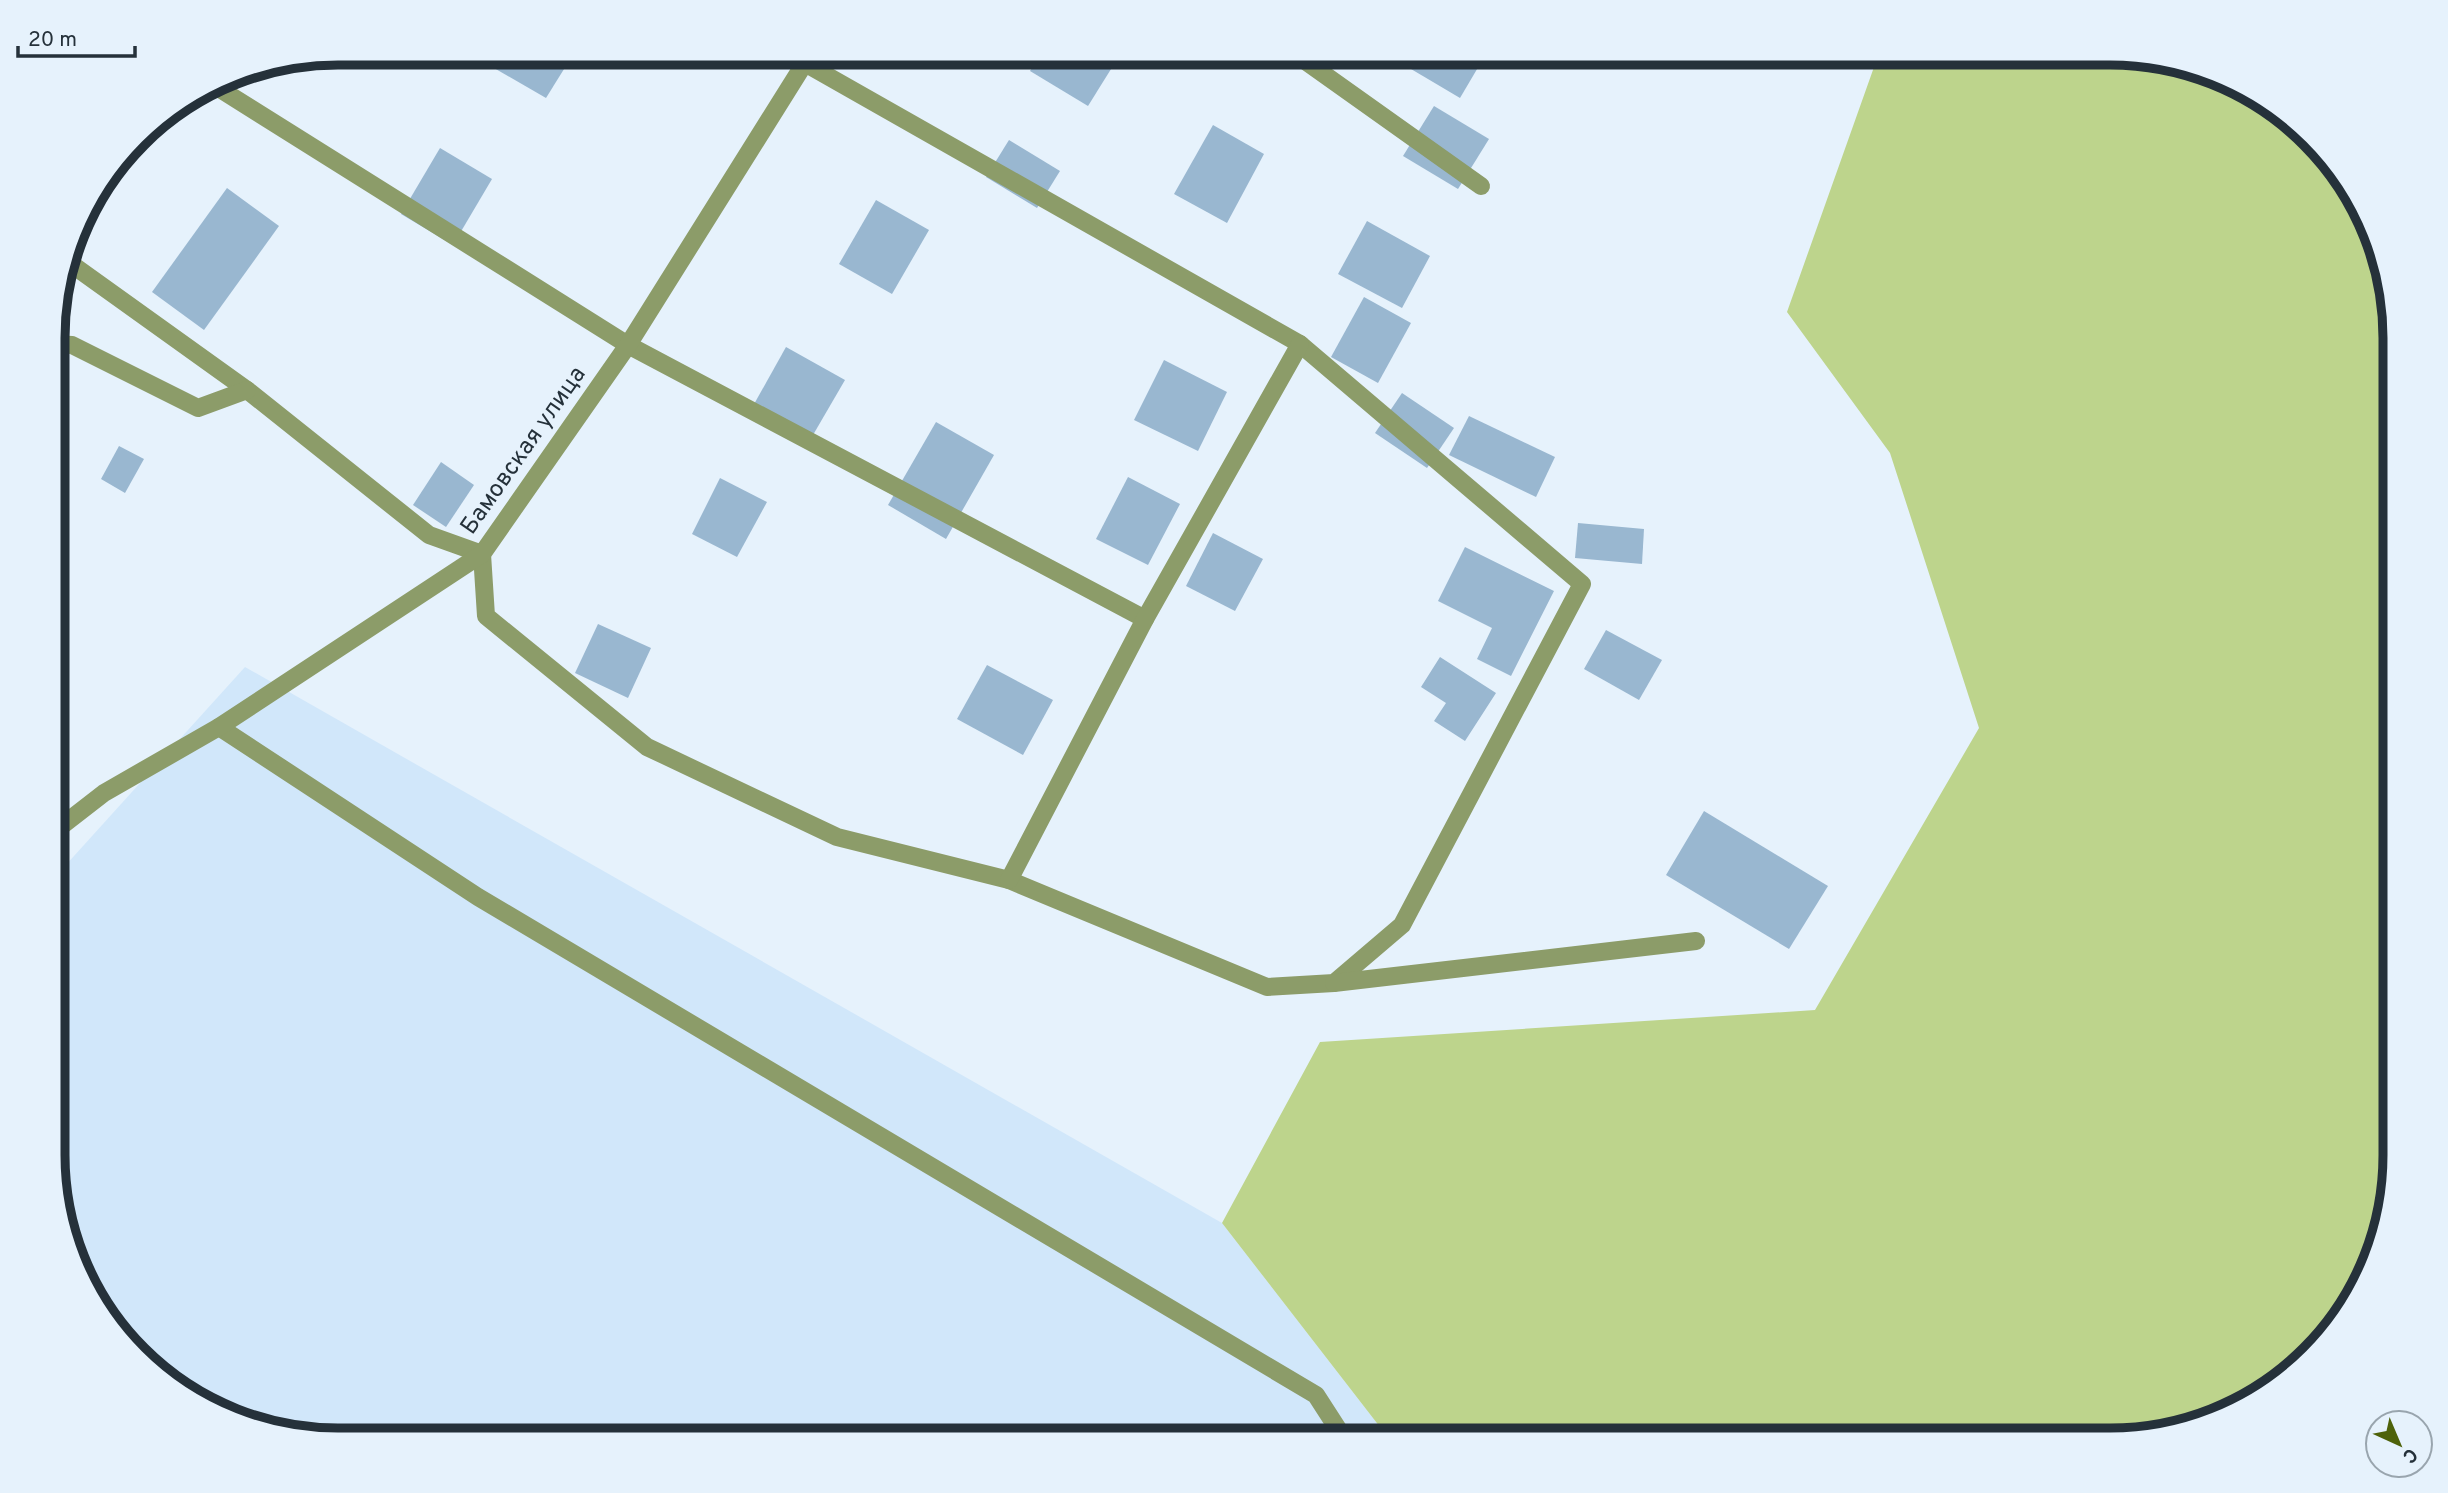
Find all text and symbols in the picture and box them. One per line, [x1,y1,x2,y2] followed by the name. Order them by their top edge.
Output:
[18,14,135,58] scale bar
[28,27,77,54] text: 20 m
[455,361,593,541] street label: Бамовская улица
[2364,1409,2434,1479] north arrow
[2397,1442,2422,1468] text: С

